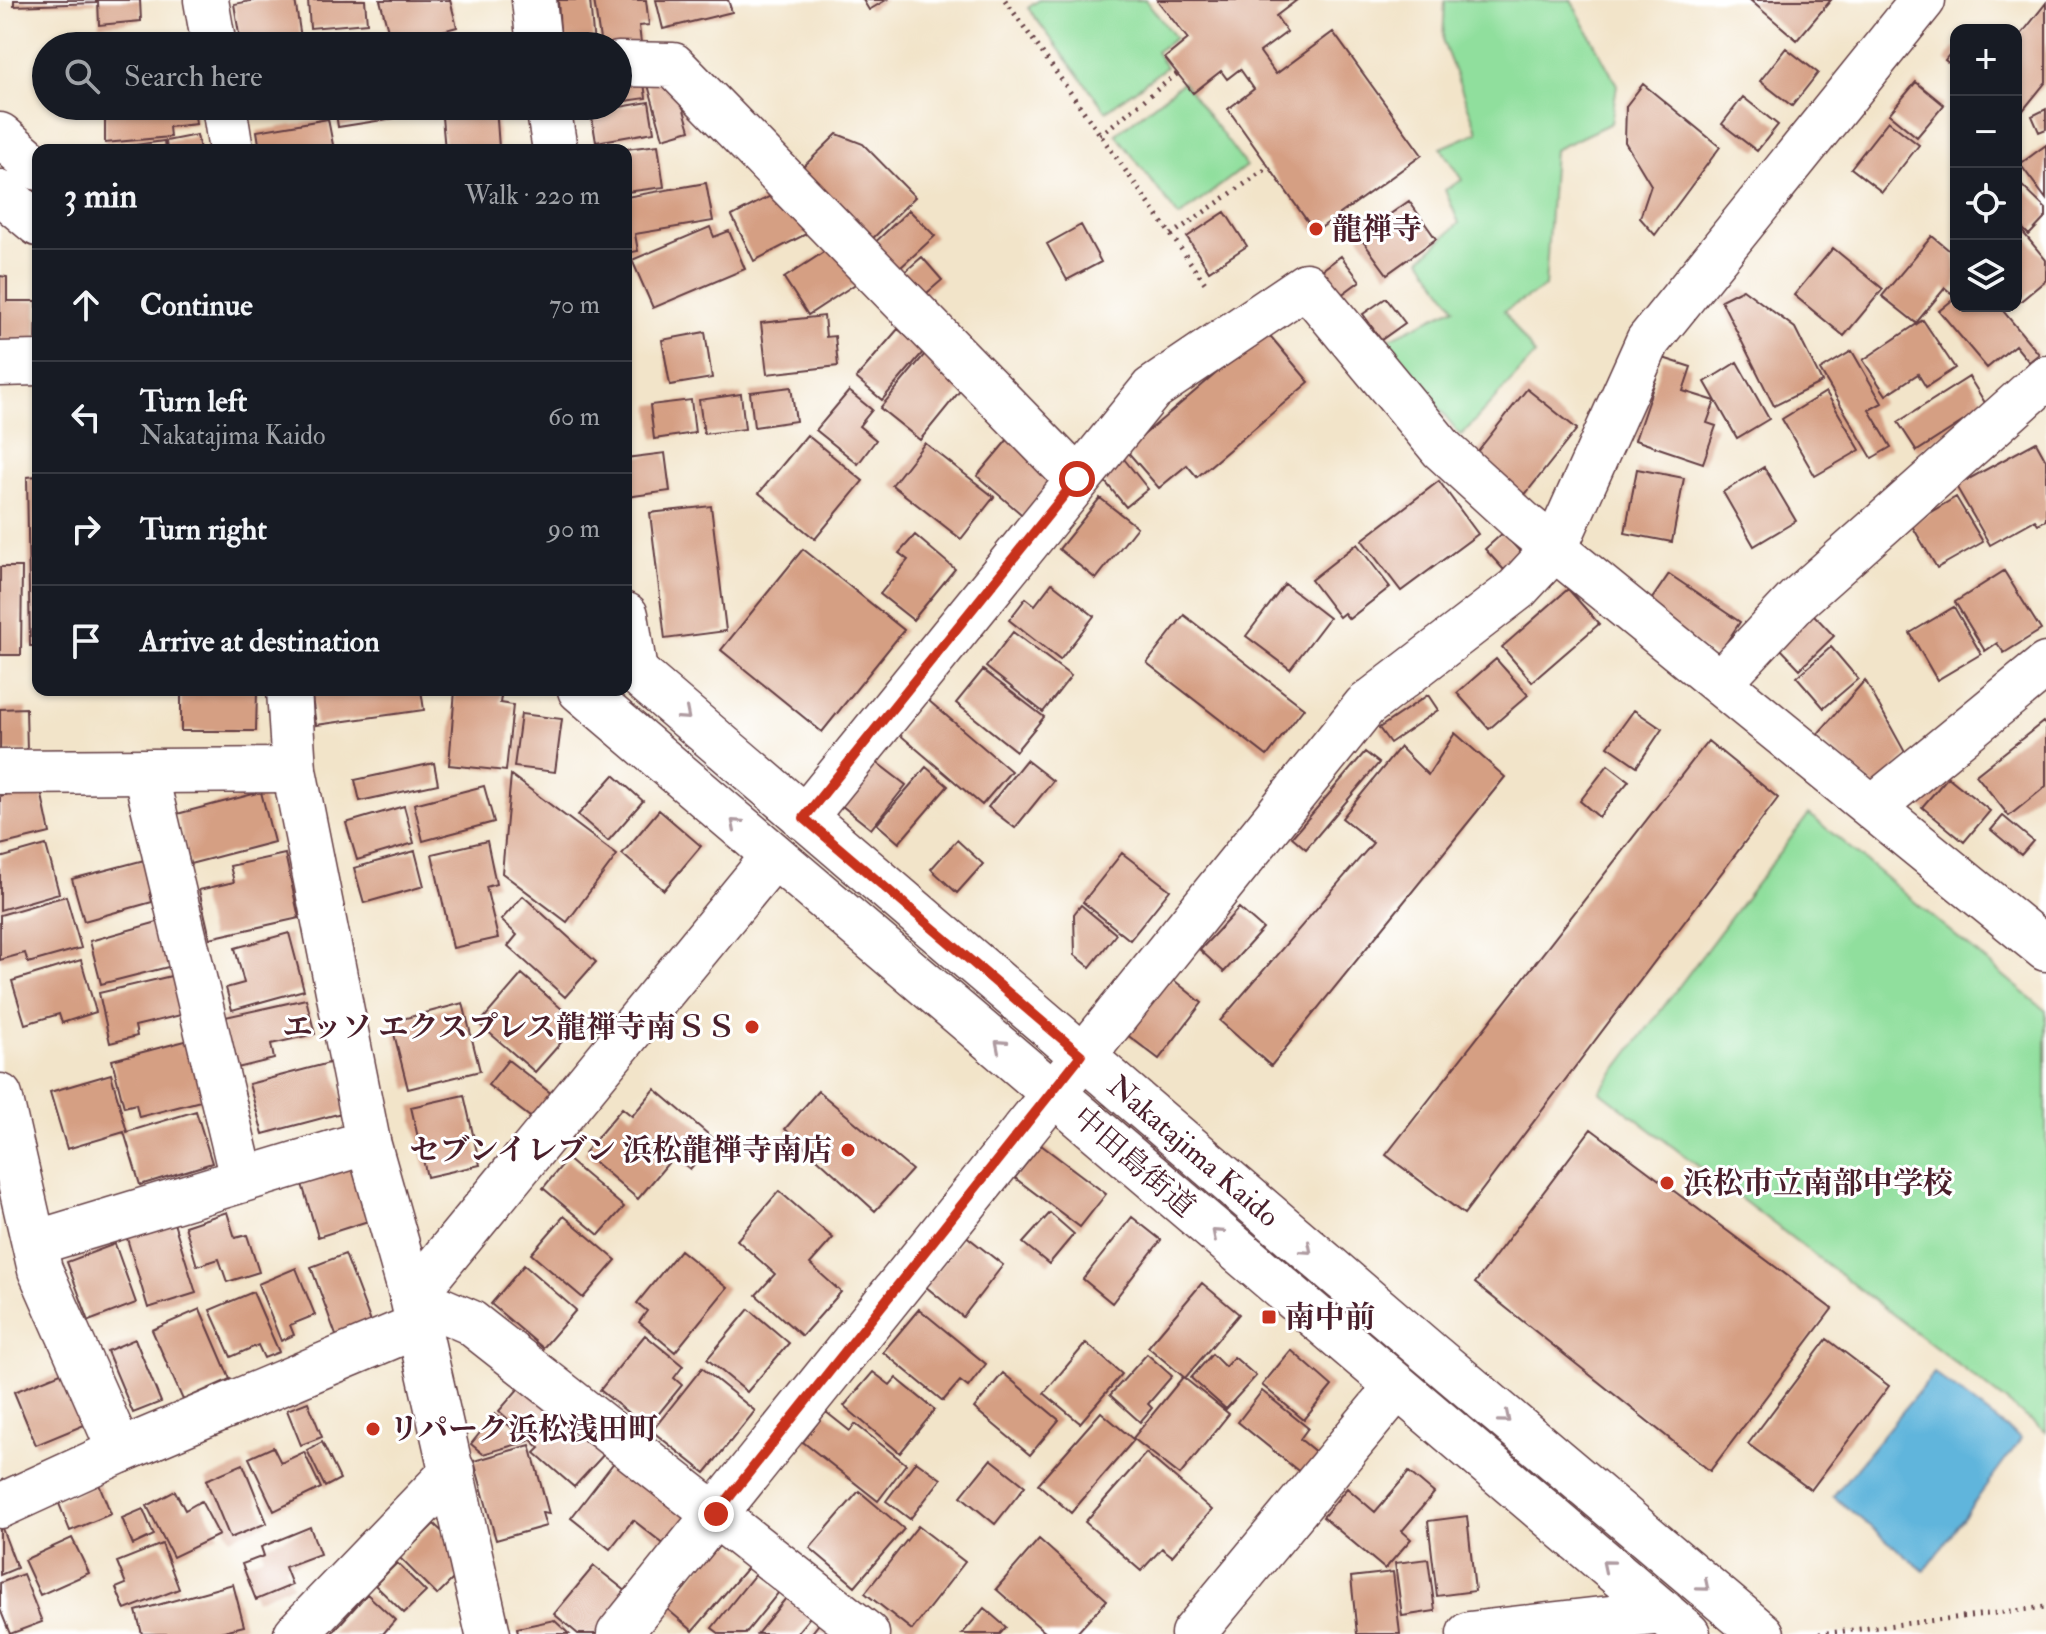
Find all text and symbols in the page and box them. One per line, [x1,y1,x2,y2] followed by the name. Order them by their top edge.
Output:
[1950,24,2022,312] map controls
[1950,24,2022,96] button: +
[32,32,632,120] search box
[60,54,104,98] icon: search
[124,58,263,95] text: Search here
[1950,96,2022,168] button: −
[1950,168,2022,240] button: locate
[64,175,137,218] text: 3 min
[465,180,600,212] text: Walk · 220 m
[1332,211,1422,248] place label: 龍禅寺
[1307,220,1325,238] marker: 龍禅寺
[1950,240,2022,312] button: layers
[64,283,108,327] icon: ahead
[140,287,253,324] text: Continue
[549,289,600,321] text: 70 m
[140,383,247,420] text: Turn left
[64,395,108,439] icon: left
[548,401,600,433] text: 60 m
[140,420,326,452] text: Nakatajima Kaido
[1059,461,1095,497] route start
[64,507,108,551] icon: right
[140,511,267,548] text: Turn right
[548,513,600,545] text: 90 m
[64,619,108,663] icon: arrive
[140,623,380,660] text: Arrive at destination
[676,705,691,720] one-way arrow
[730,820,745,834] one-way arrow
[283,1009,736,1046] place label: エッソ エクスプレス龍禅寺南ＳＳ
[743,1018,761,1036] marker: エッソ エクスプレス龍禅寺南ＳＳ
[994,1040,1009,1055] one-way arrow
[1100,1067,1287,1235] street label: Nakatajima Kaido
[1065,1099,1203,1225] street label: 中田島街道
[410,1132,832,1169] place label: セブンイレブン 浜松龍禅寺南店
[839,1141,857,1159] marker: セブンイレブン 浜松龍禅寺南店
[1683,1165,1953,1202] place label: 浜松市立南部中学校
[1658,1174,1676,1192] marker: 浜松市立南部中学校
[1212,1229,1227,1243] one-way arrow
[1298,1239,1313,1254] one-way arrow
[1285,1299,1375,1336] place label: 南中前
[1260,1308,1278,1326] marker: 南中前
[1496,1408,1511,1423] one-way arrow
[389,1411,658,1448] place label: リパーク浜松浅田町
[364,1420,382,1438] marker: リパーク浜松浅田町
[698,1496,734,1532] route end
[1602,1560,1617,1575] one-way arrow
[1695,1576,1709,1590] one-way arrow

